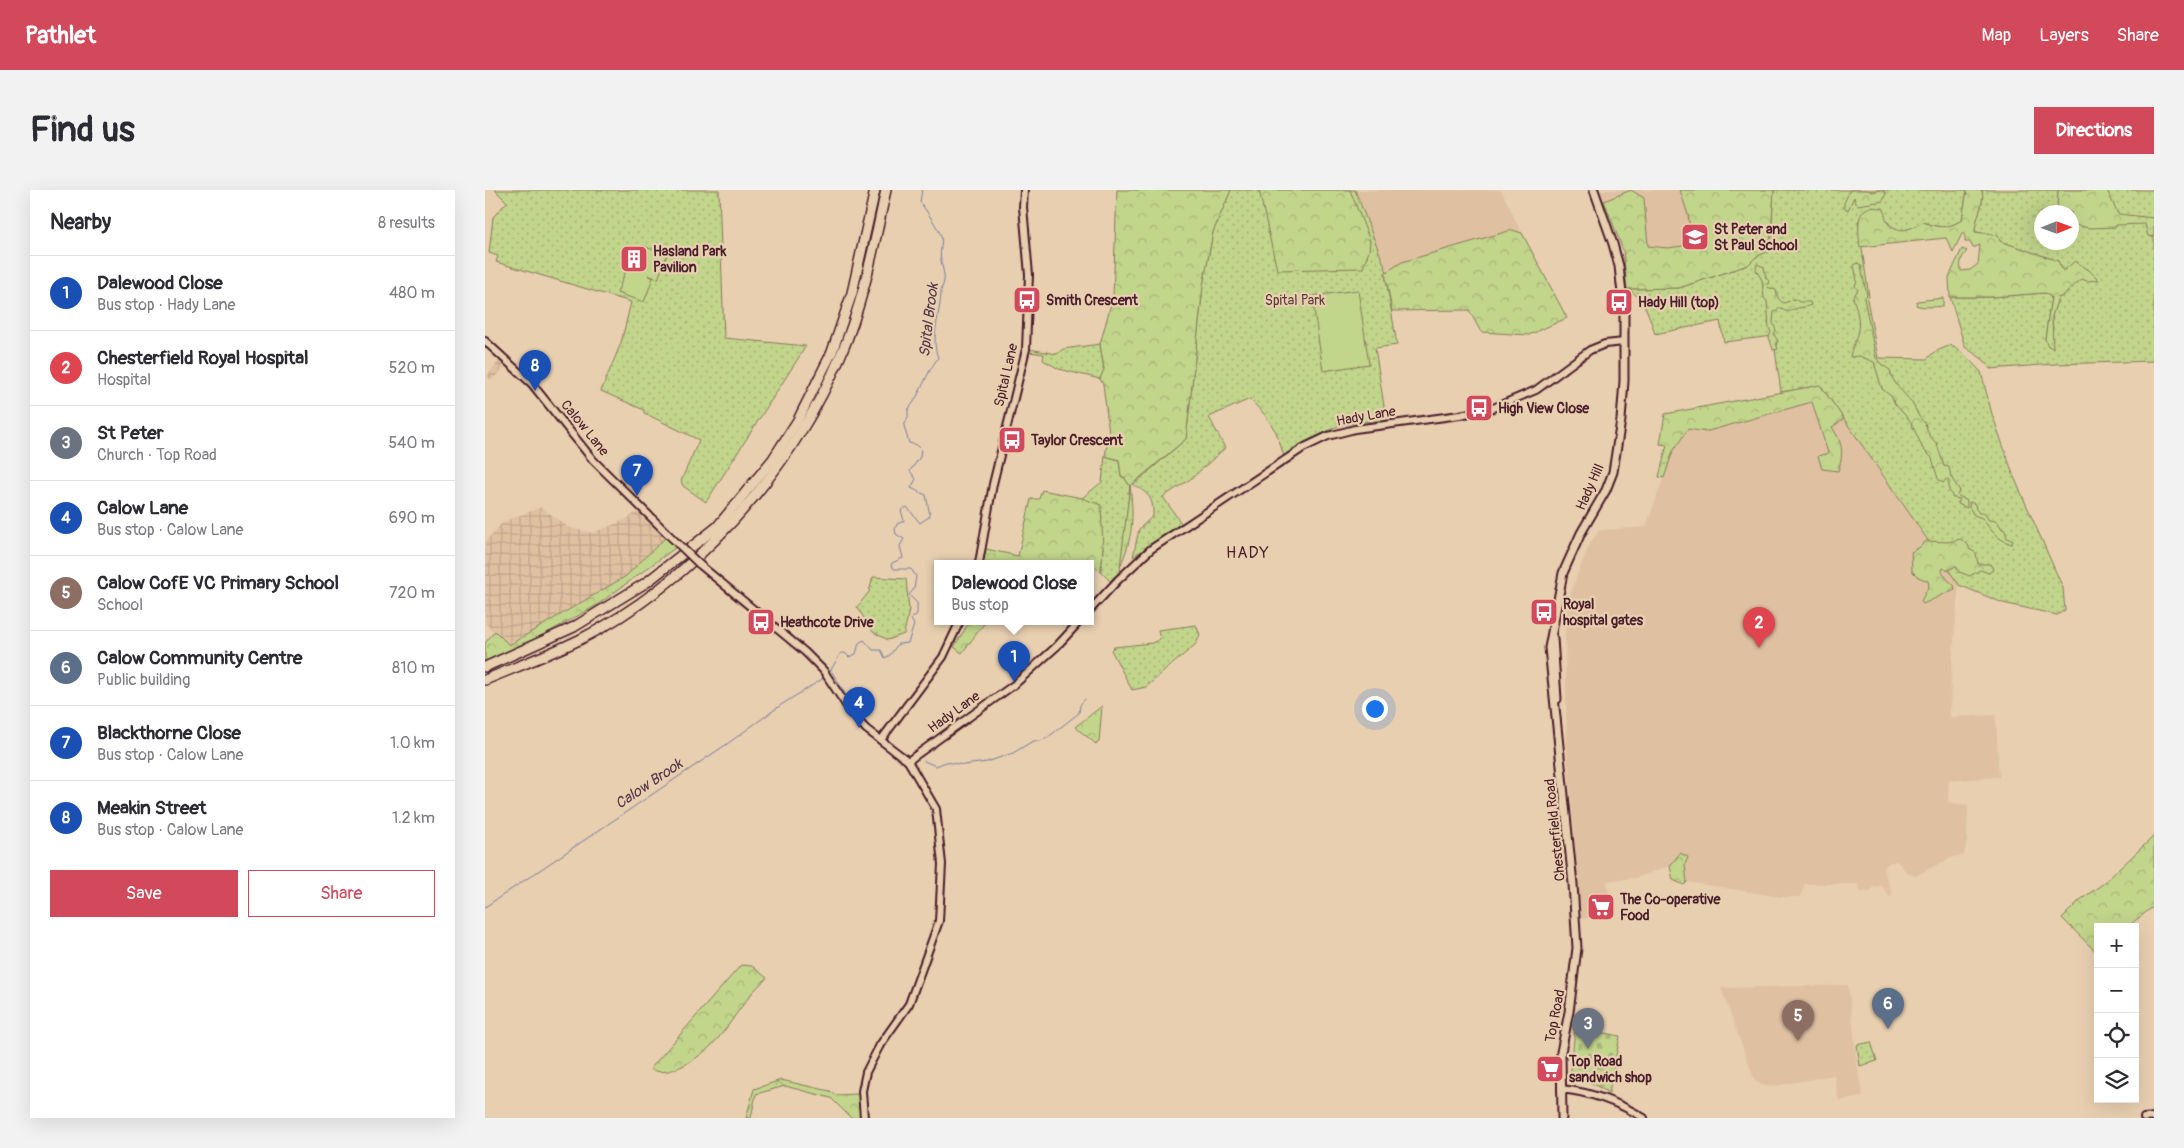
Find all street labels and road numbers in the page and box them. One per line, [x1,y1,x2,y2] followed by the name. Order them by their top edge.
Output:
[990,342,1022,408] street label: Spital Lane
[557,397,613,460] street label: Calow Lane
[1335,402,1397,430] street label: Hady Lane
[1572,461,1608,513] street label: Hady Hill
[925,687,983,737] street label: Hady Lane
[1541,778,1569,882] street label: Chesterfield Road
[1542,988,1568,1044] street label: Top Road

